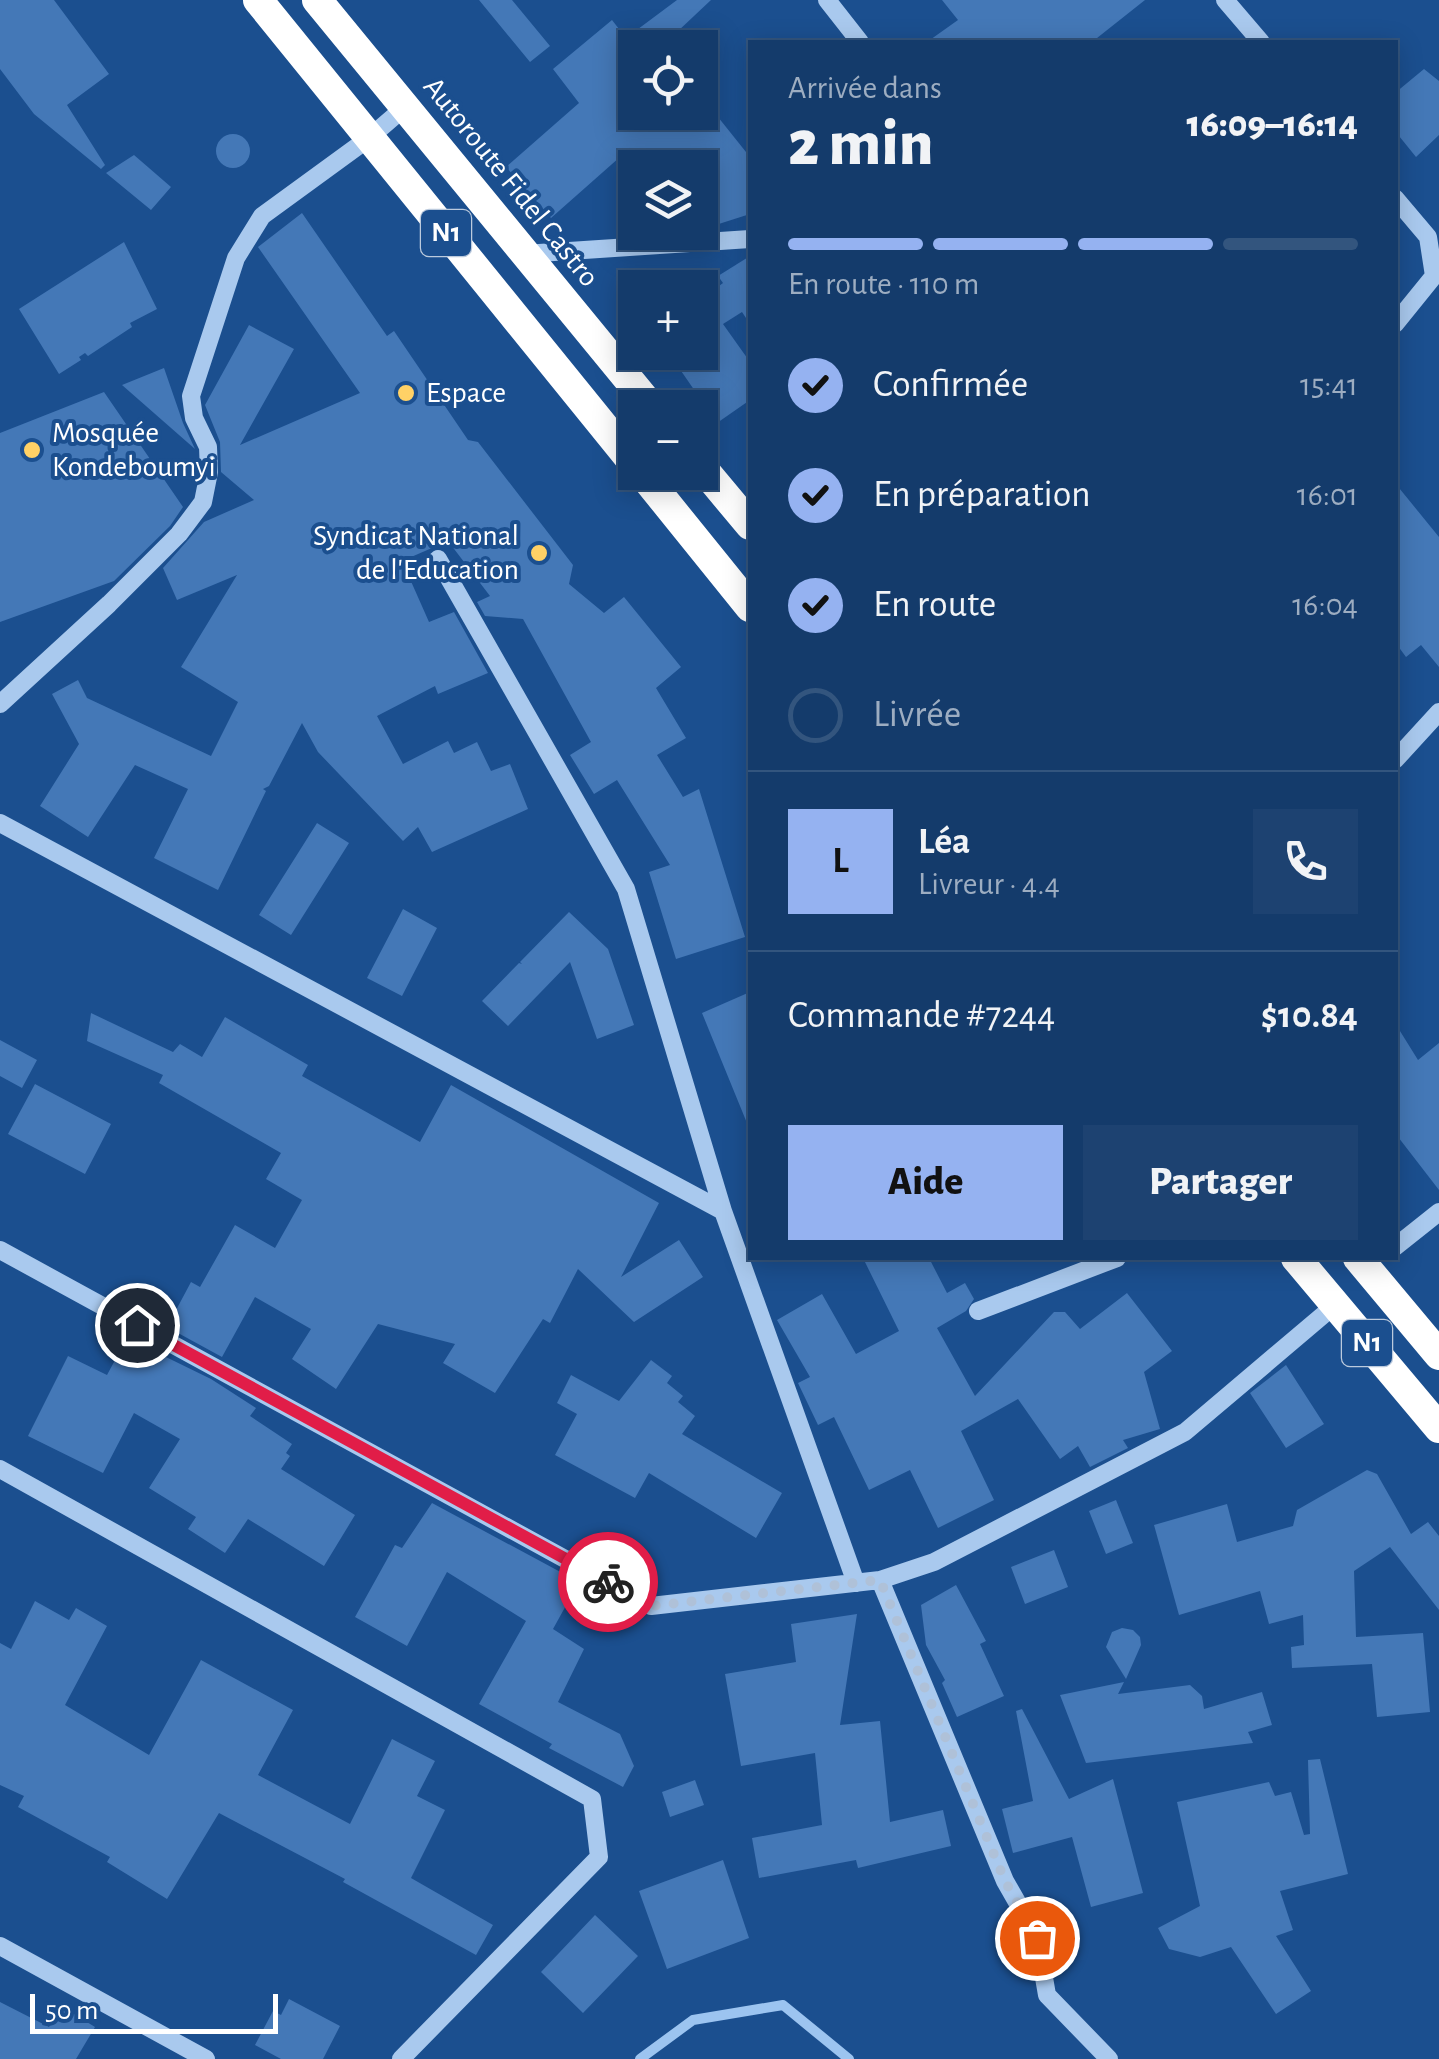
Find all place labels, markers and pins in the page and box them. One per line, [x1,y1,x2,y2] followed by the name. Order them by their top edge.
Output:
[426,378,506,408] place label: Espace
[395,382,417,404] marker: Espace
[52,418,216,482] place label: Mosquée Kondeboumyi
[21,439,43,461] marker: Mosquée Kondeboumyi
[313,521,519,585] place label: Syndicat National de l'Education
[528,542,550,564] marker: Syndicat National de l'Education
[95,1283,180,1368] pin
[995,1896,1080,1981] pin

